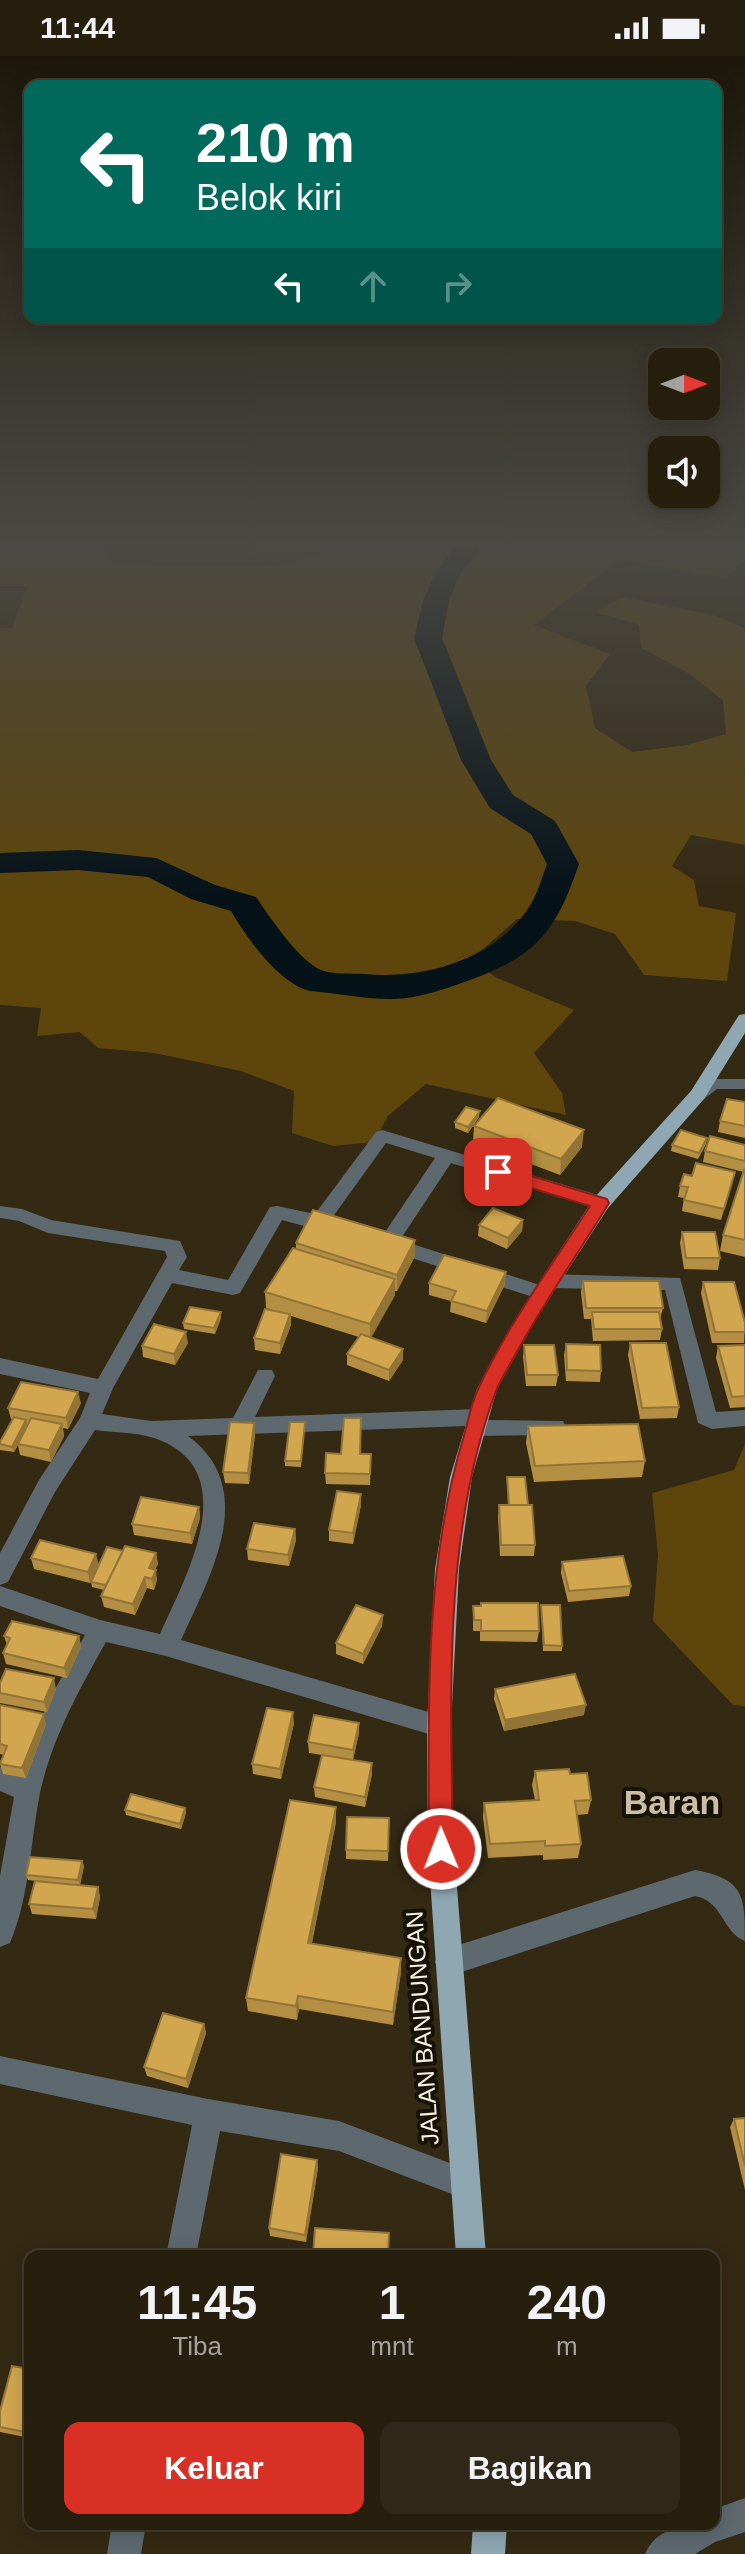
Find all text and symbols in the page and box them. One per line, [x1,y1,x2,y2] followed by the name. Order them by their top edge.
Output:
[40,11,115,44] text: 11:44
[196,111,355,174] text: 210 m
[64,112,168,216] icon: left
[196,177,342,218] text: Belok kiri
[267,264,311,308] icon: left
[351,264,395,308] icon: ahead
[435,264,479,308] icon: right
[648,348,720,420] north arrow
[648,348,720,508] map controls
[648,436,720,508] button: sound
[464,1138,532,1206] pin
[476,1150,520,1194] icon: arrive
[624,1783,720,1821] district label: Baran
[399,1807,483,1891] position arrow
[400,1910,444,2146] street label: JALAN BANDUNGAN
[137,2276,257,2329] text: 11:45
[379,2276,405,2329] text: 1
[527,2276,607,2329] text: 240
[172,2331,222,2361] text: Tiba
[370,2331,414,2361] text: mnt
[556,2331,578,2361] text: m
[64,2422,364,2514] button: Keluar
[380,2422,680,2514] button: Bagikan

